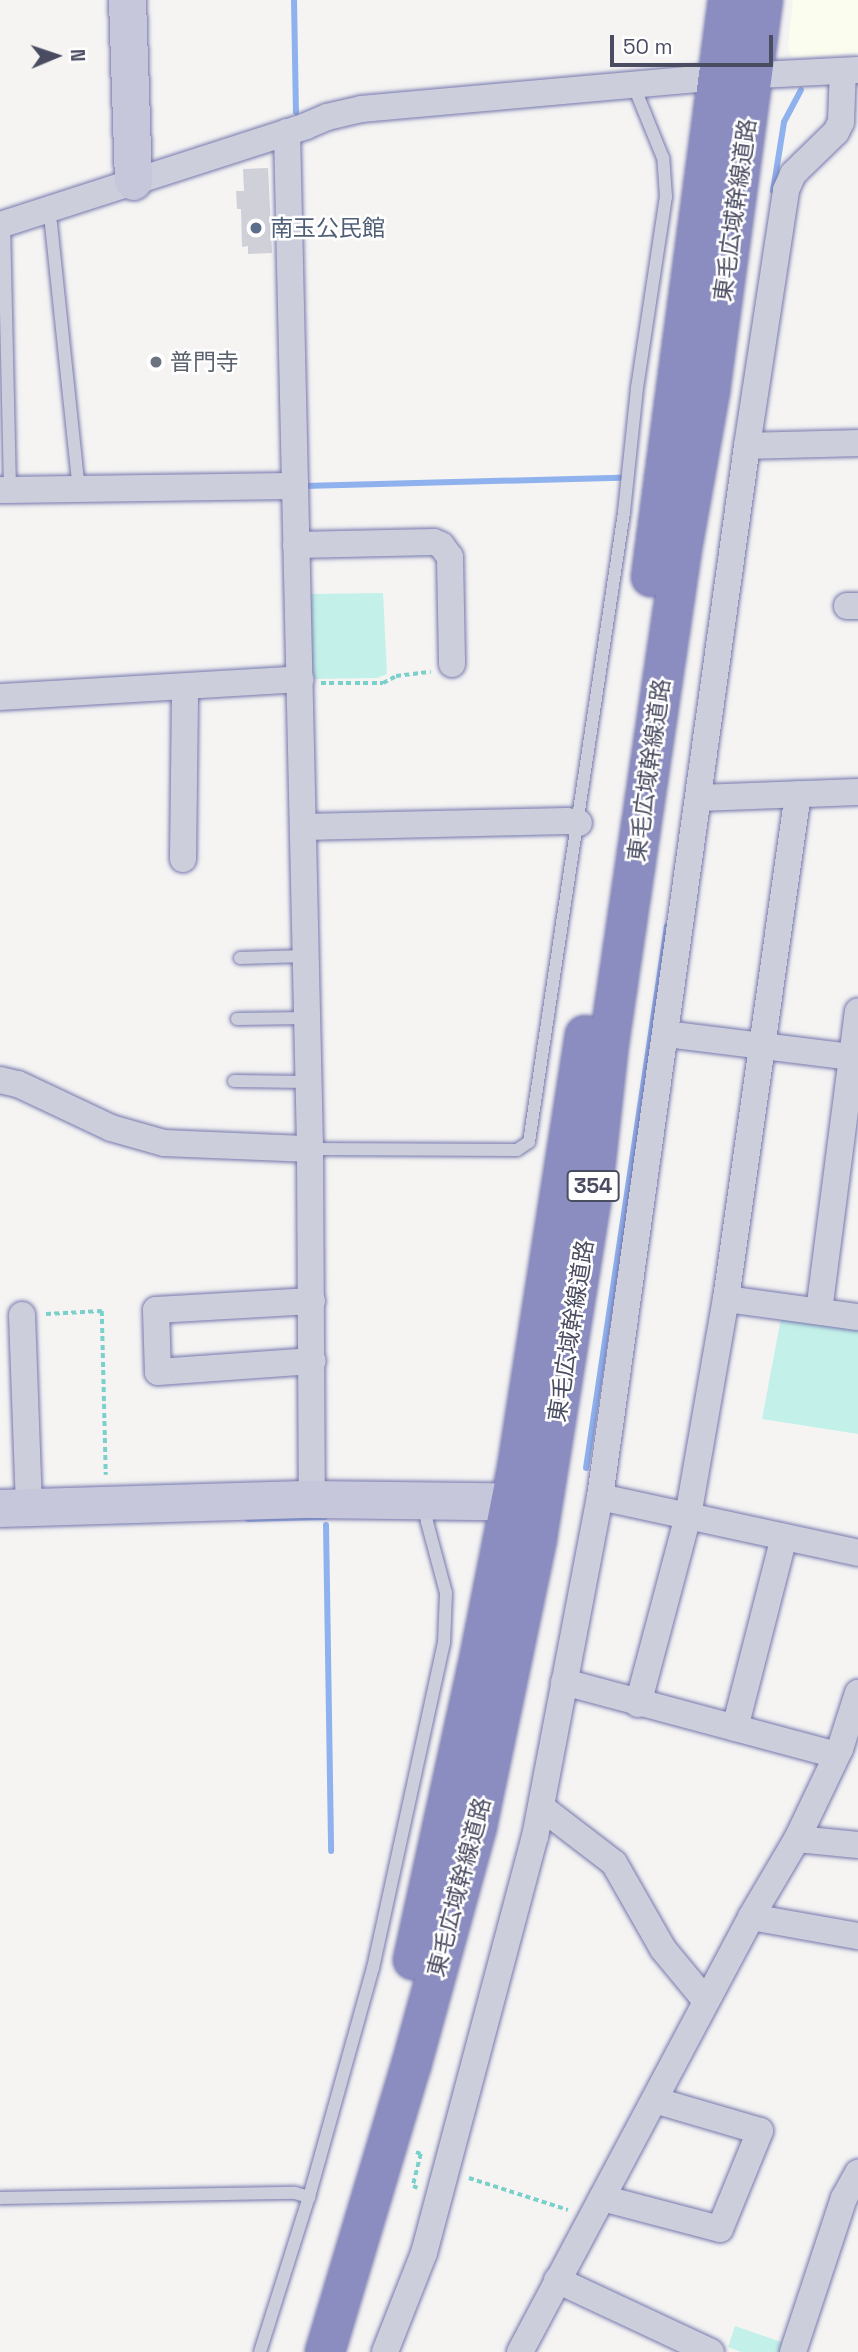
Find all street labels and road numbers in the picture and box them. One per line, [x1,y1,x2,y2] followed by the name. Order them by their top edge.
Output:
[709,117,761,303] street label: 東毛広域幹線道路
[623,677,675,863] street label: 東毛広域幹線道路
[565,1168,621,1204] road number: 354
[543,1238,599,1424] street label: 東毛広域幹線道路
[422,1795,496,1979] street label: 東毛広域幹線道路

